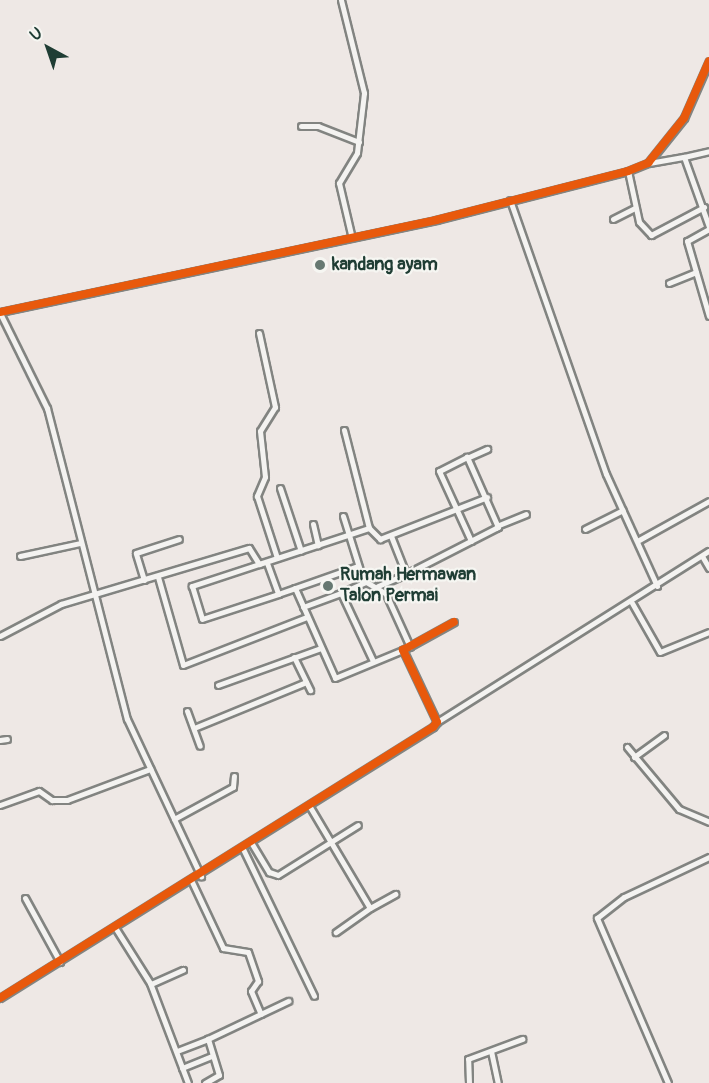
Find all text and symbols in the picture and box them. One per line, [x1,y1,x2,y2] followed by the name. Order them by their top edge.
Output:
[18,18,78,78] north arrow
[26,23,47,45] text: U
[332,254,438,276] place label: kandang ayam
[313,258,327,272] marker: kandang ayam
[340,565,476,608] place label: Rumah Hermawan Talon Permai
[321,579,335,593] marker: Rumah Hermawan Talon Permai

